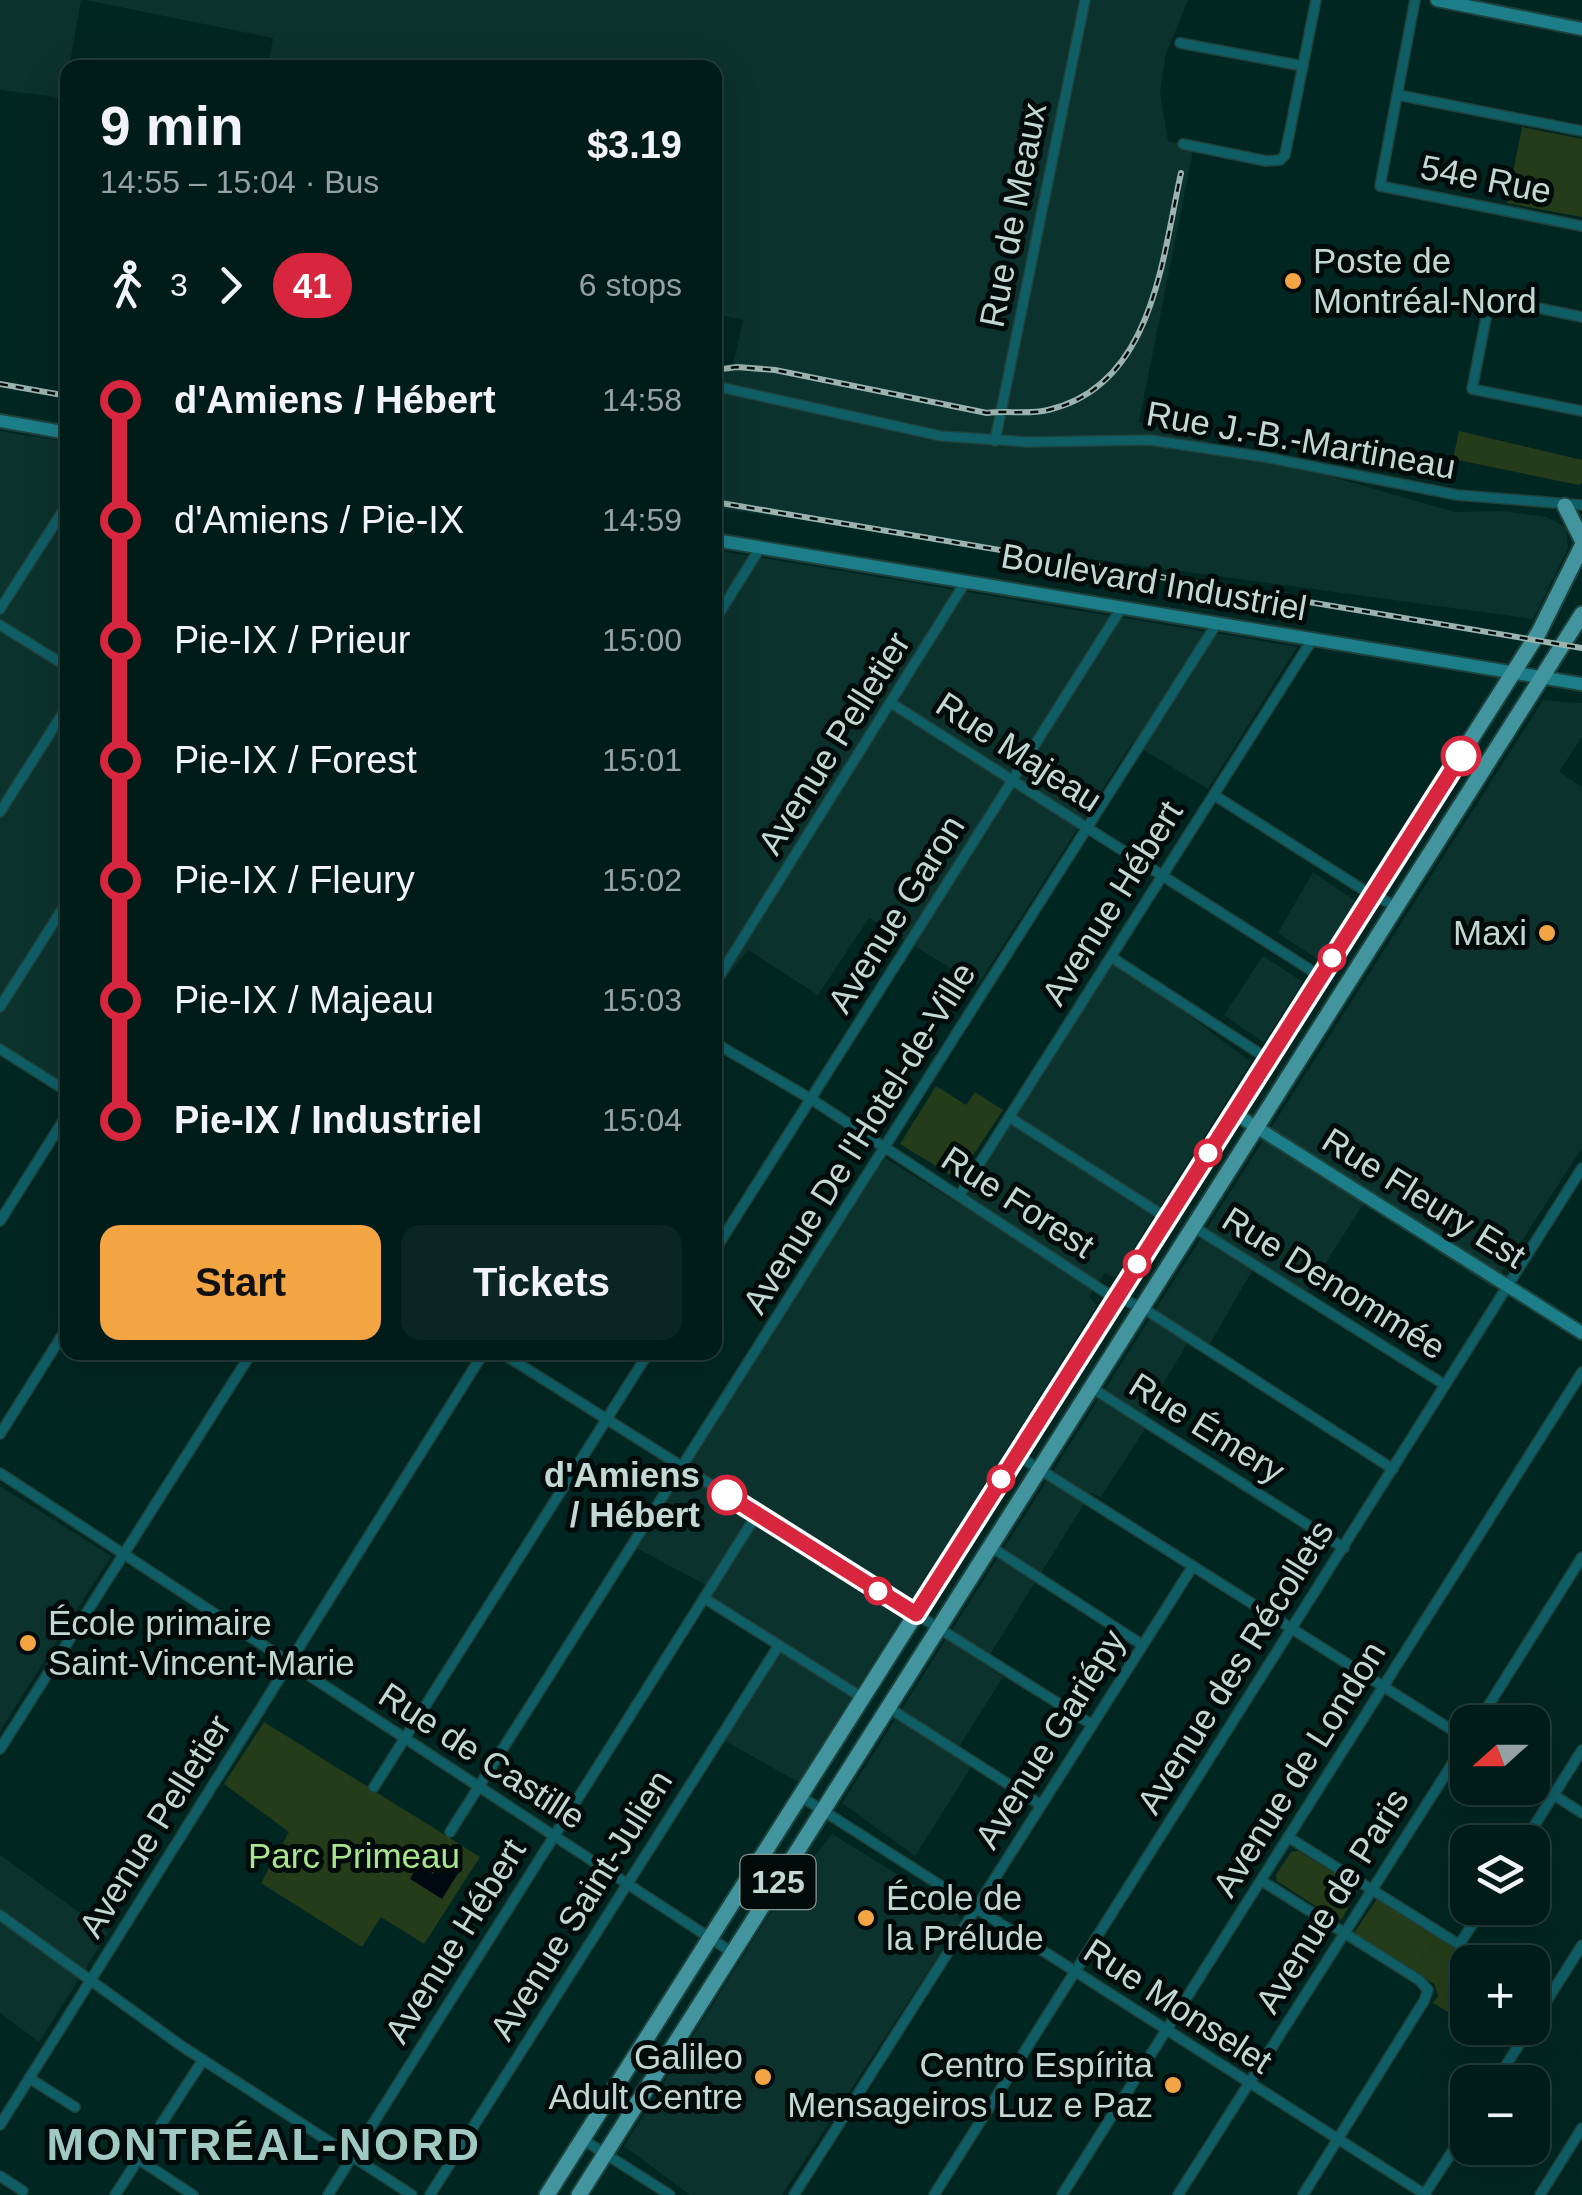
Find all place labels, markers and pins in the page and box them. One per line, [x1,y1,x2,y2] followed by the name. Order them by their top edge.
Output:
[1313,241,1537,320] place label: Poste de Montréal-Nord
[1282,270,1304,292] marker: Poste de Montréal-Nord
[1442,737,1480,775] unlabelled marker
[1453,913,1527,952] place label: Maxi
[1536,922,1558,944] marker: Maxi
[1319,945,1345,971] unlabelled marker
[1195,1140,1221,1166] unlabelled marker
[1124,1251,1150,1277] unlabelled marker
[544,1455,700,1534] place label: d'Amiens / Hébert
[988,1466,1014,1492] unlabelled marker
[708,1476,746,1514] marker: d'Amiens / Hébert
[865,1578,891,1604] unlabelled marker
[48,1603,355,1682] place label: École primaire Saint-Vincent-Marie
[17,1632,39,1654] marker: École primaire Saint-Vincent-Marie
[886,1878,1044,1957] place label: École de la Prélude
[855,1907,877,1929] marker: École de la Prélude
[548,2037,743,2116] place label: Galileo Adult Centre
[787,2045,1154,2124] place label: Centro Espírita Mensageiros Luz e Paz
[752,2066,774,2088] marker: Galileo Adult Centre
[1162,2074,1184,2096] marker: Centro Espírita Mensageiros Luz e Paz

